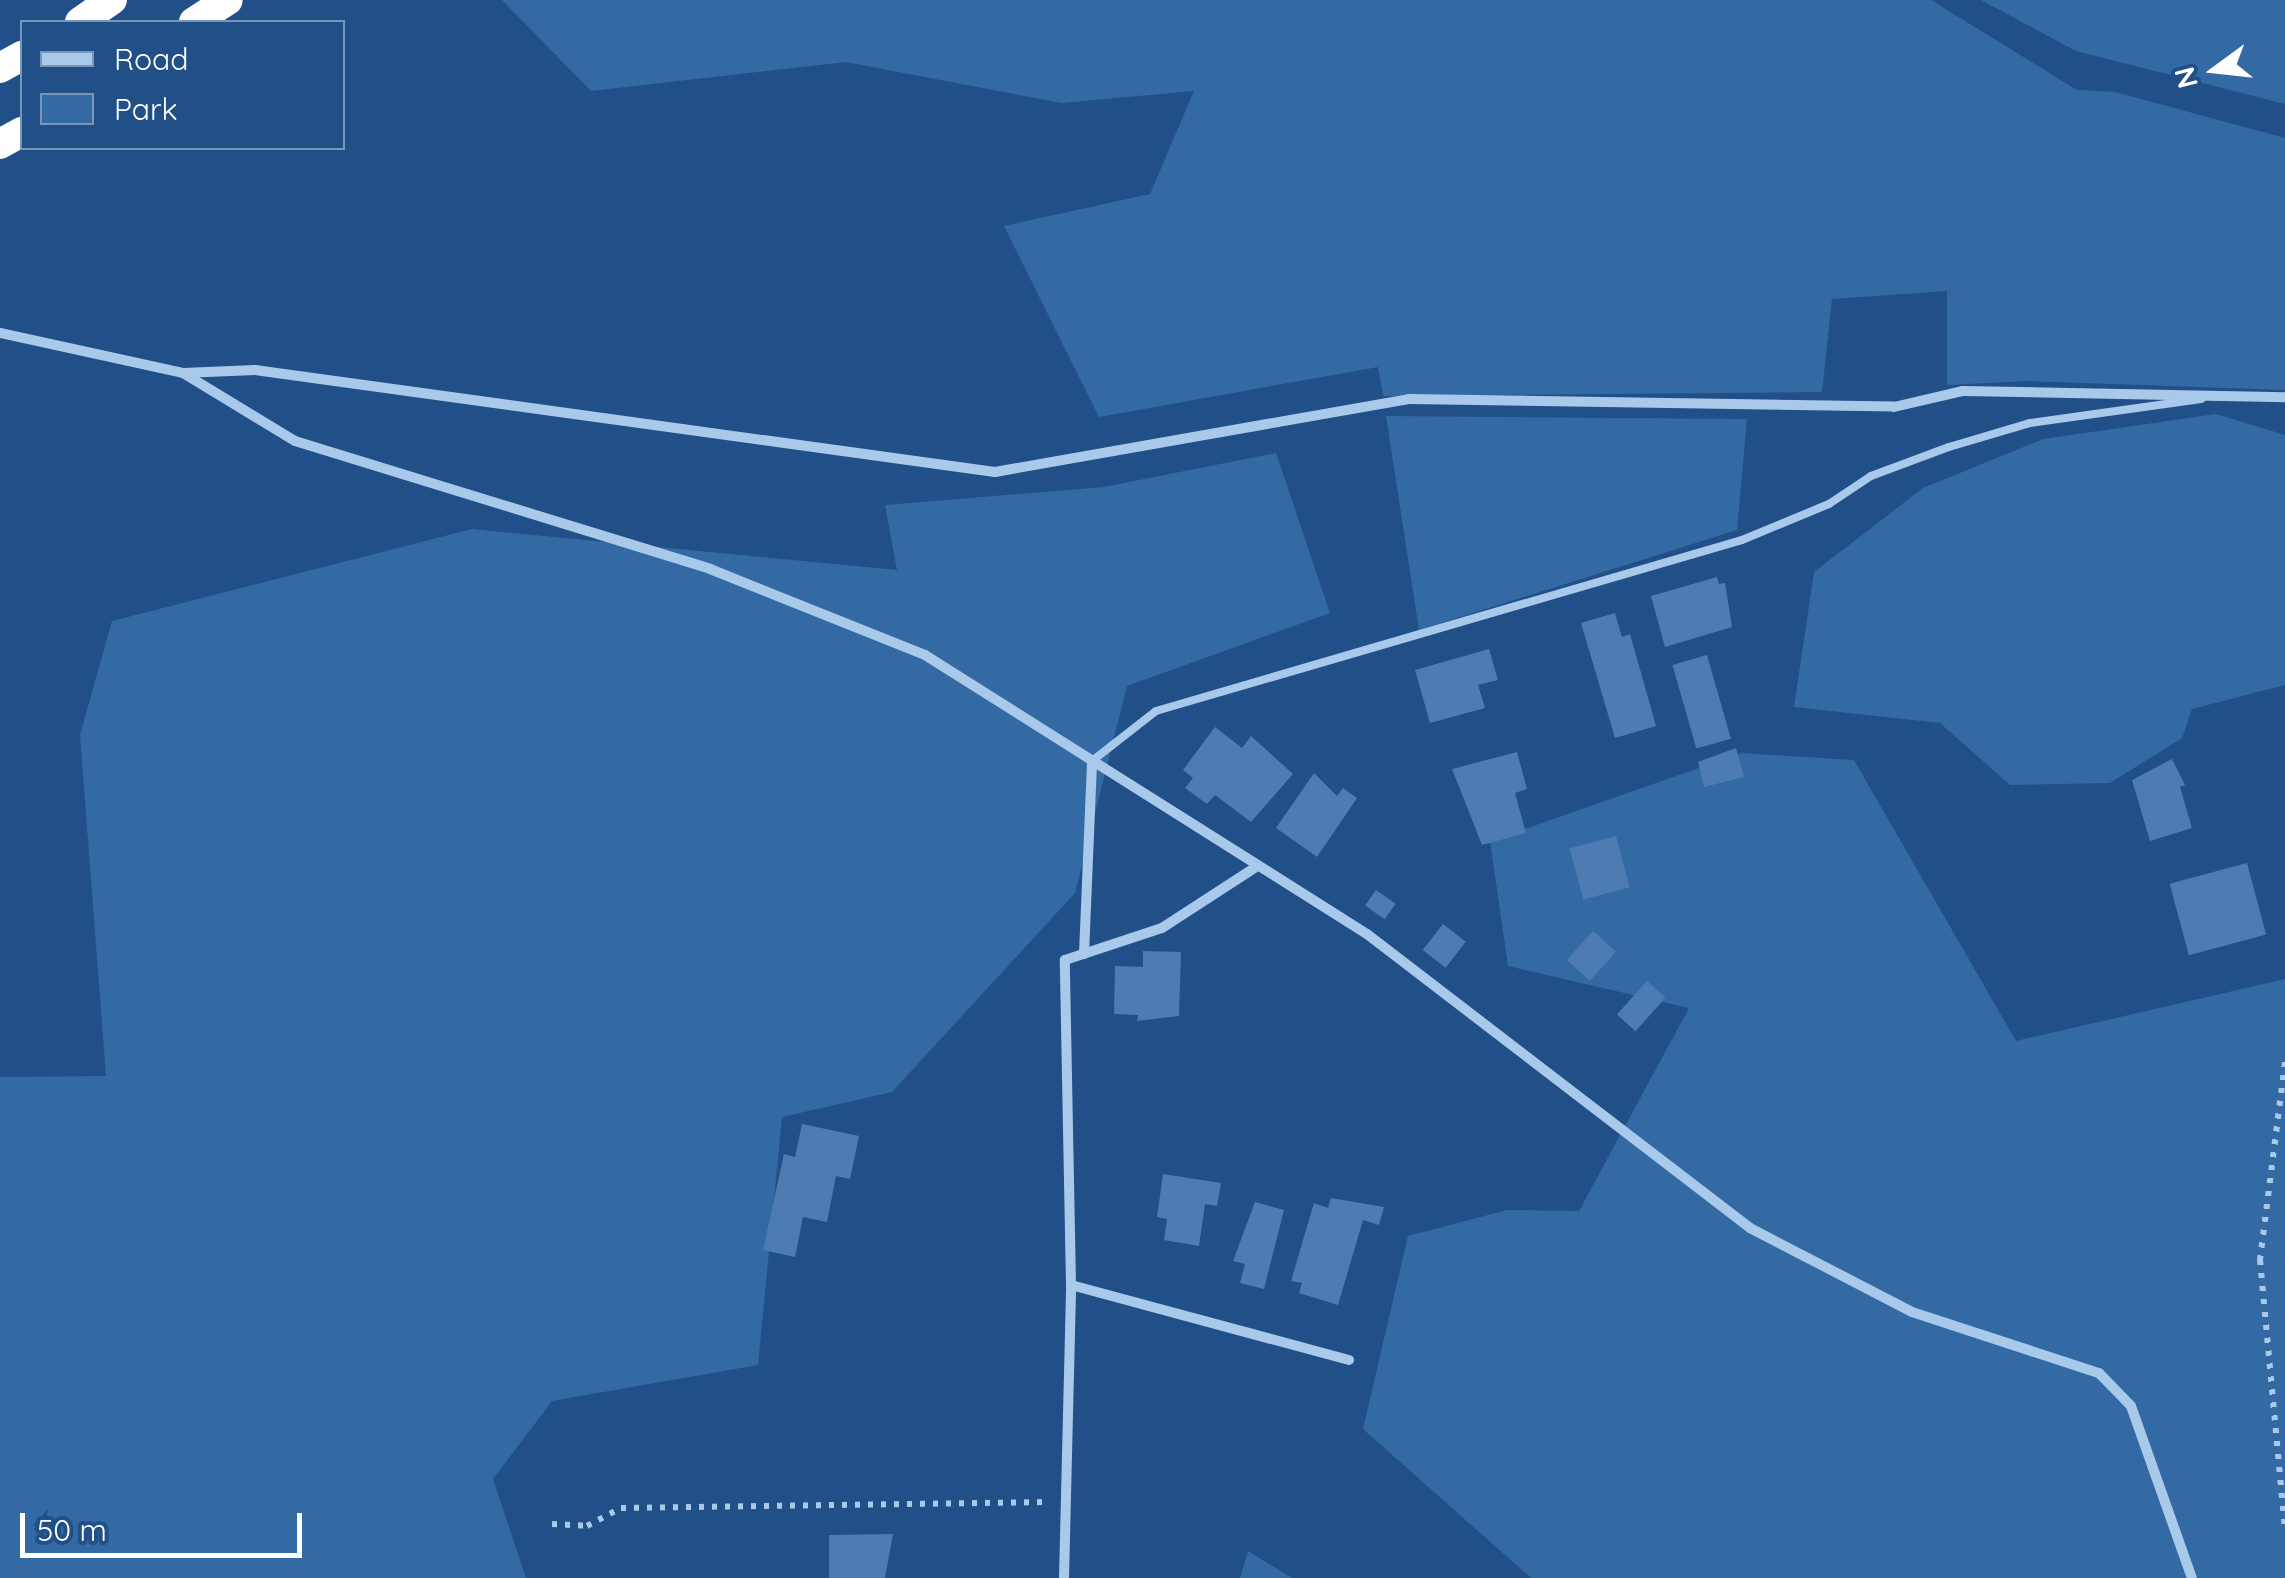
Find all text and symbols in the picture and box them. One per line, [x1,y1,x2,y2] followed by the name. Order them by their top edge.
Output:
[20,20,345,150] legend
[2165,20,2265,120] north arrow
[114,40,188,78] text: Road
[2166,63,2205,92] text: N
[114,90,178,128] text: Park
[25,1493,308,1555] scale bar
[37,1511,107,1549] text: 50 m

